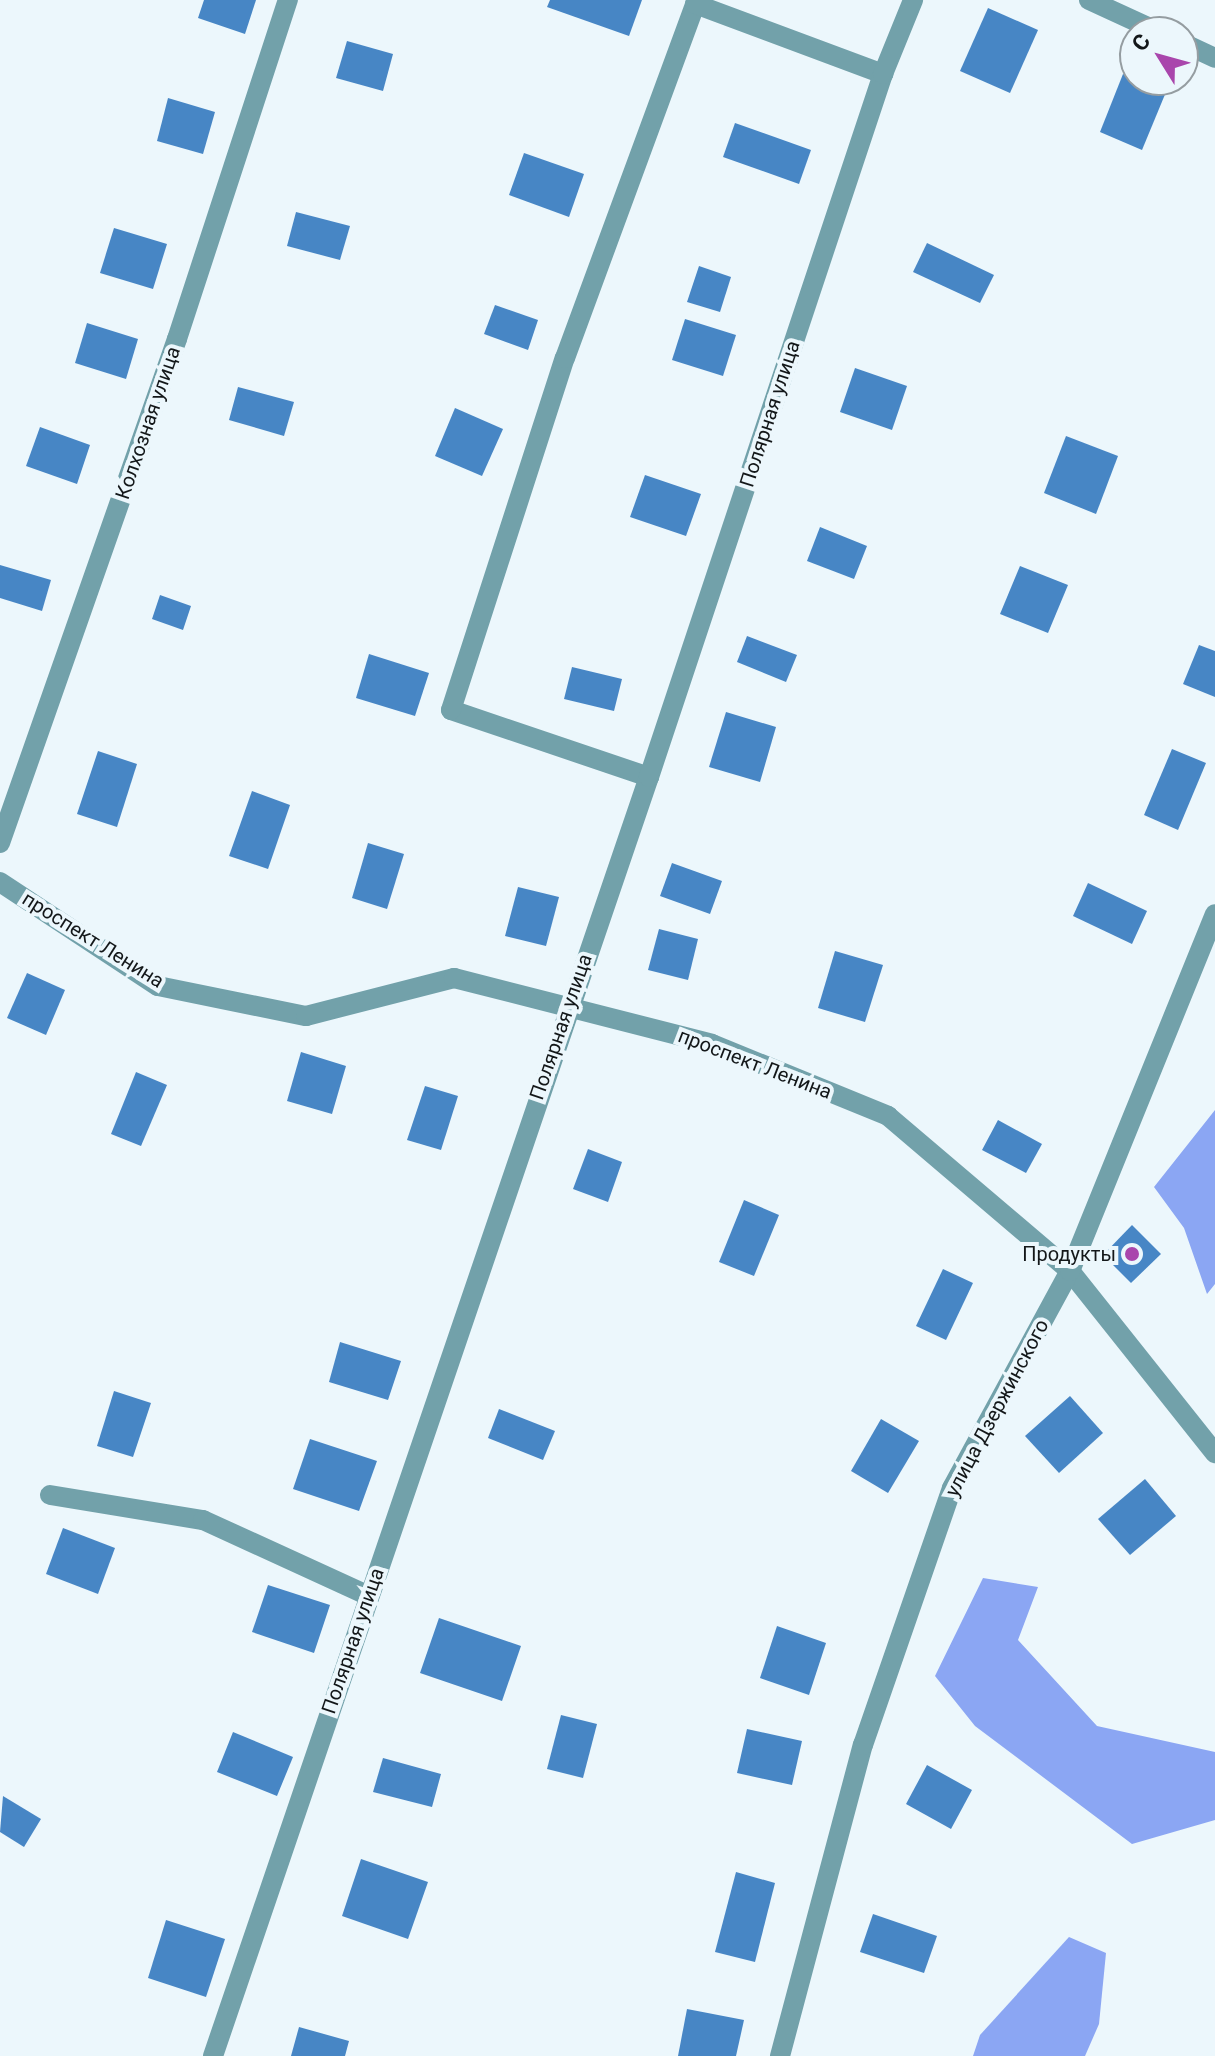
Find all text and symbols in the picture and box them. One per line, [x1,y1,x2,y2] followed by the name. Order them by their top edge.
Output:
[1119,16,1199,96] north arrow
[1127,29,1155,56] text: С
[735,338,805,490] street label: Полярная улица
[111,343,185,503] street label: Колхозная улица
[18,887,168,993] street label: проспект Ленина
[525,951,597,1103] street label: Полярная улица
[675,1024,835,1104] street label: проспект Ленина
[1022,1242,1116,1266] place label: Продукты
[1123,1245,1141,1263] marker: Продукты
[940,1315,1054,1501] street label: улица Дзержинского
[317,1565,389,1717] street label: Полярная улица

